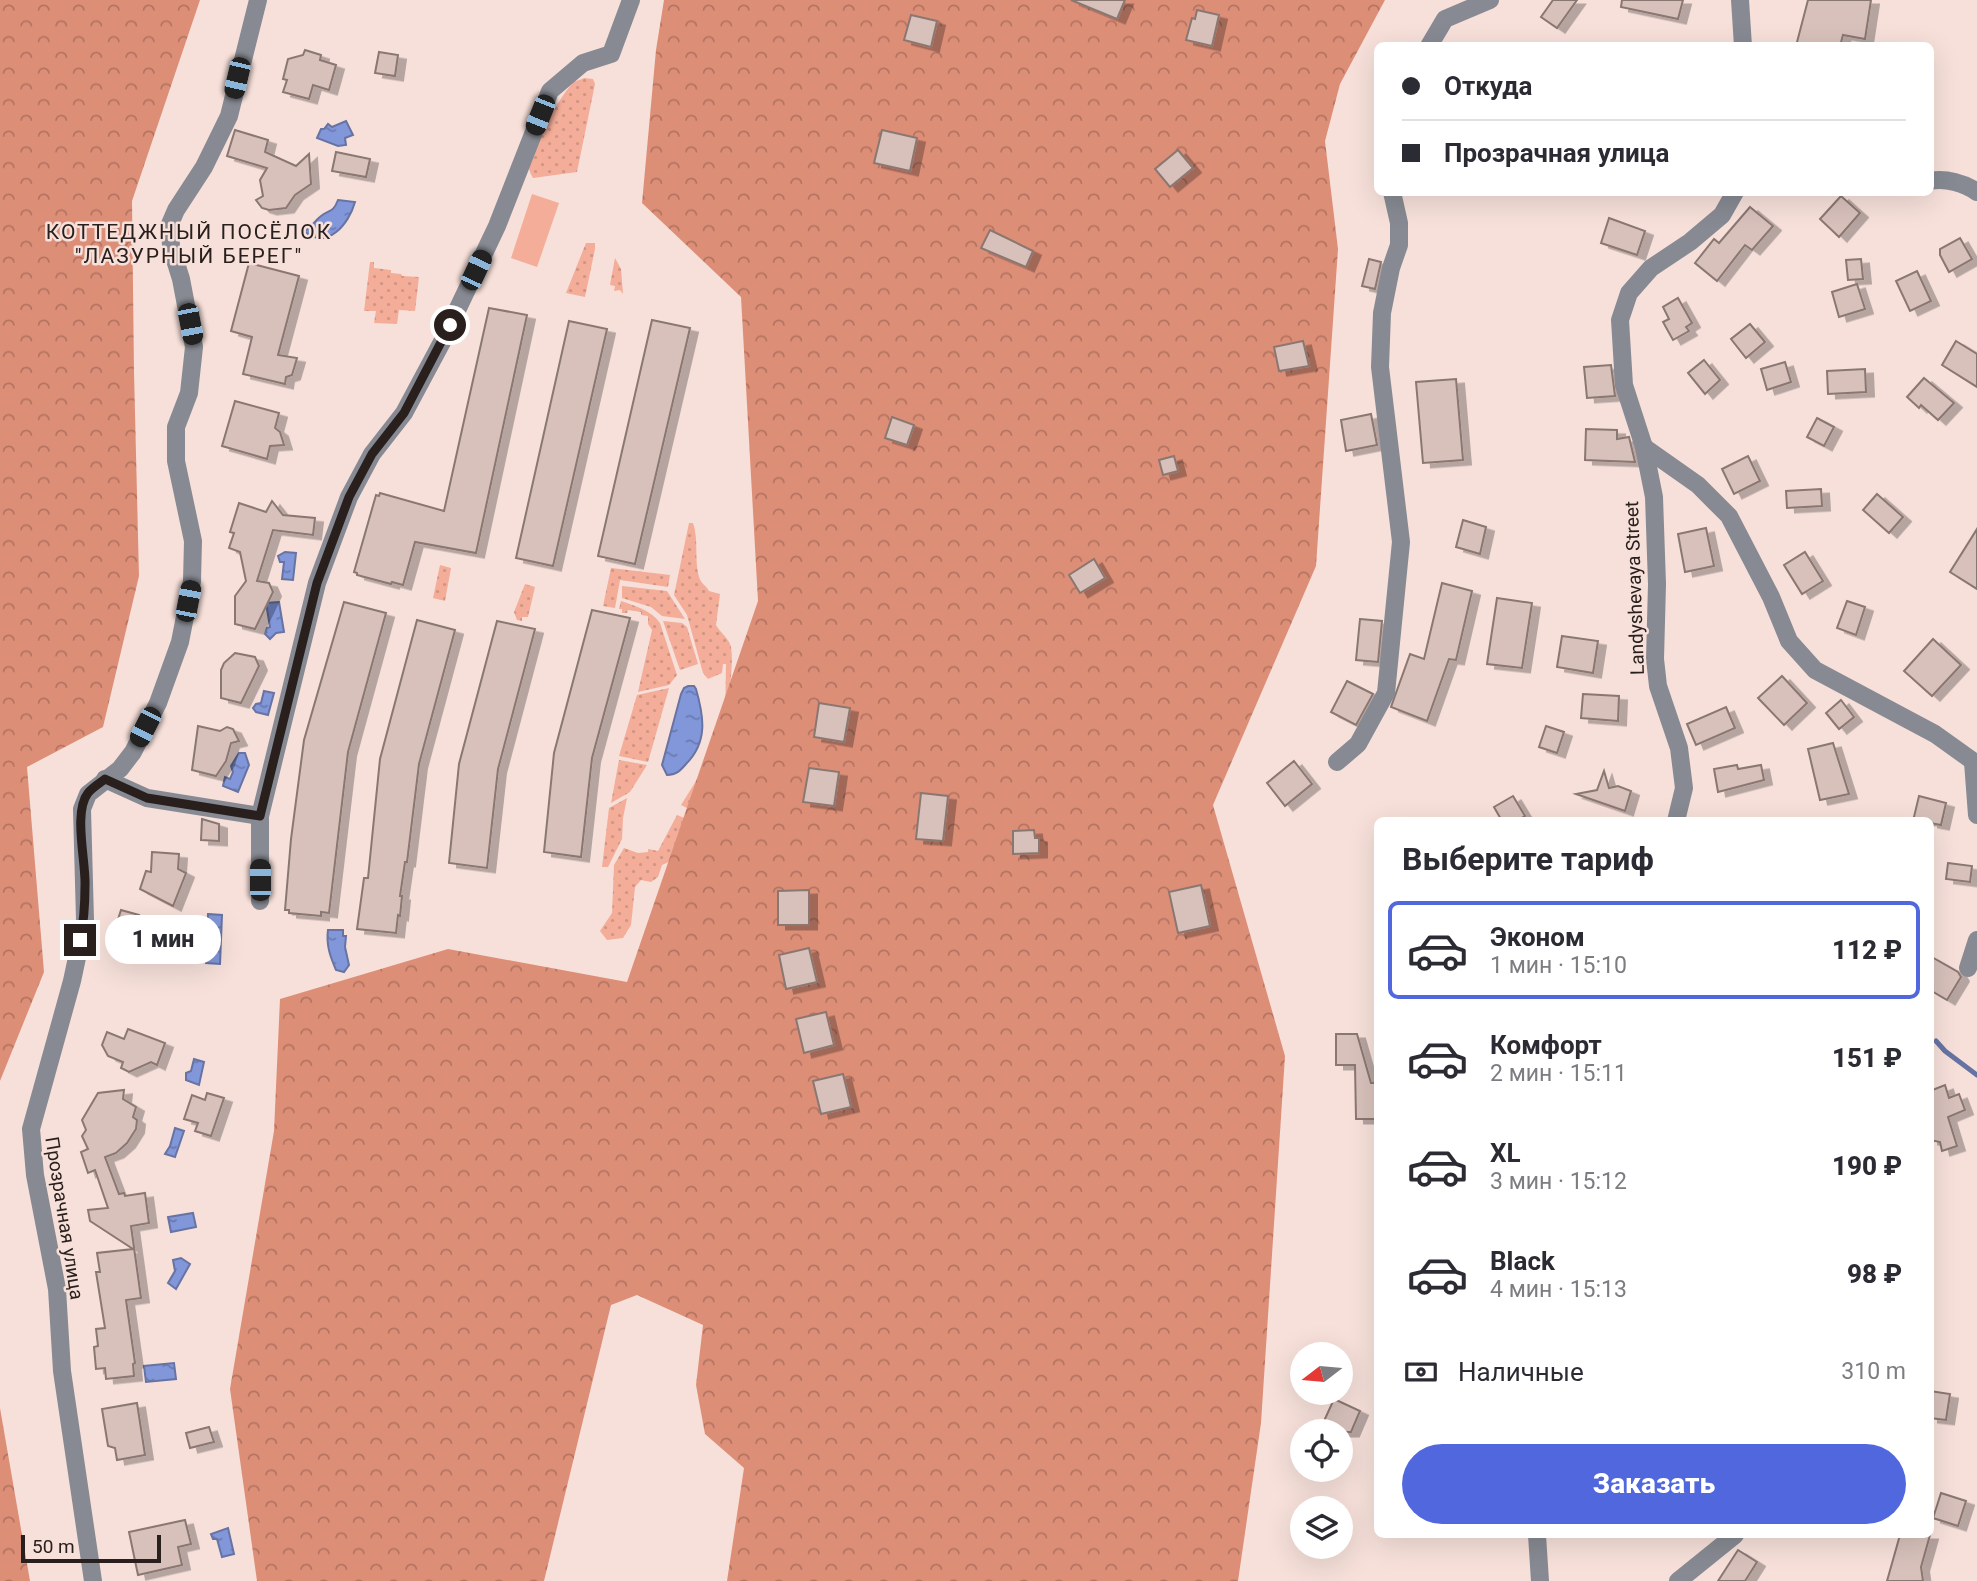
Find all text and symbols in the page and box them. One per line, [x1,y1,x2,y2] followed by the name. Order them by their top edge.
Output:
[223,55,252,101] car
[1444,71,1533,101] text: Откуда
[523,92,558,138] car
[1444,138,1669,168] text: Прозрачная улица
[46,220,332,268] district label: КОТТЕДЖНЫЙ ПОСЁЛОК "ЛАЗУРНЫЙ БЕРЕГ"
[458,247,495,293] car
[176,301,205,347] car
[434,309,466,341] route start
[1620,500,1649,675] street label: Landyshevaya Street
[174,578,203,624] car
[127,704,164,750] car
[1402,840,1654,878] text: Выберите тариф
[250,859,271,901] car
[104,916,220,964] callout: 1 мин
[1406,919,1469,982] icon: car
[1490,922,1585,952] text: Эконом
[64,924,96,956] route end
[132,926,194,953] text: 1 мин
[1832,935,1902,965] text: 112 ₽
[1490,952,1627,979] text: 1 мин · 15:10
[1406,1027,1469,1090] icon: car
[1490,1030,1602,1060] text: Комфорт
[1832,1043,1902,1073] text: 151 ₽
[1490,1060,1627,1087] text: 2 мин · 15:11
[40,1135,89,1301] street label: Прозрачная улица
[1406,1135,1469,1198] icon: car
[1490,1138,1521,1168] text: XL
[1832,1151,1902,1181] text: 190 ₽
[1490,1168,1627,1195] text: 3 мин · 15:12
[1406,1243,1469,1306] icon: car
[1490,1246,1555,1276] text: Black
[1847,1259,1902,1289] text: 98 ₽
[1490,1276,1627,1303] text: 4 мин · 15:13
[1290,1342,1353,1405] north arrow
[1290,1342,1353,1559] map controls
[1402,1353,1440,1391] icon: cash
[1458,1357,1584,1387] text: Наличные
[1841,1358,1906,1385] text: 310 m
[1290,1419,1353,1482] button: locate
[1402,1444,1906,1524] button: Заказать
[1290,1496,1353,1559] button: layers
[21,1532,161,1564] scale bar
[32,1535,75,1558] text: 50 m

